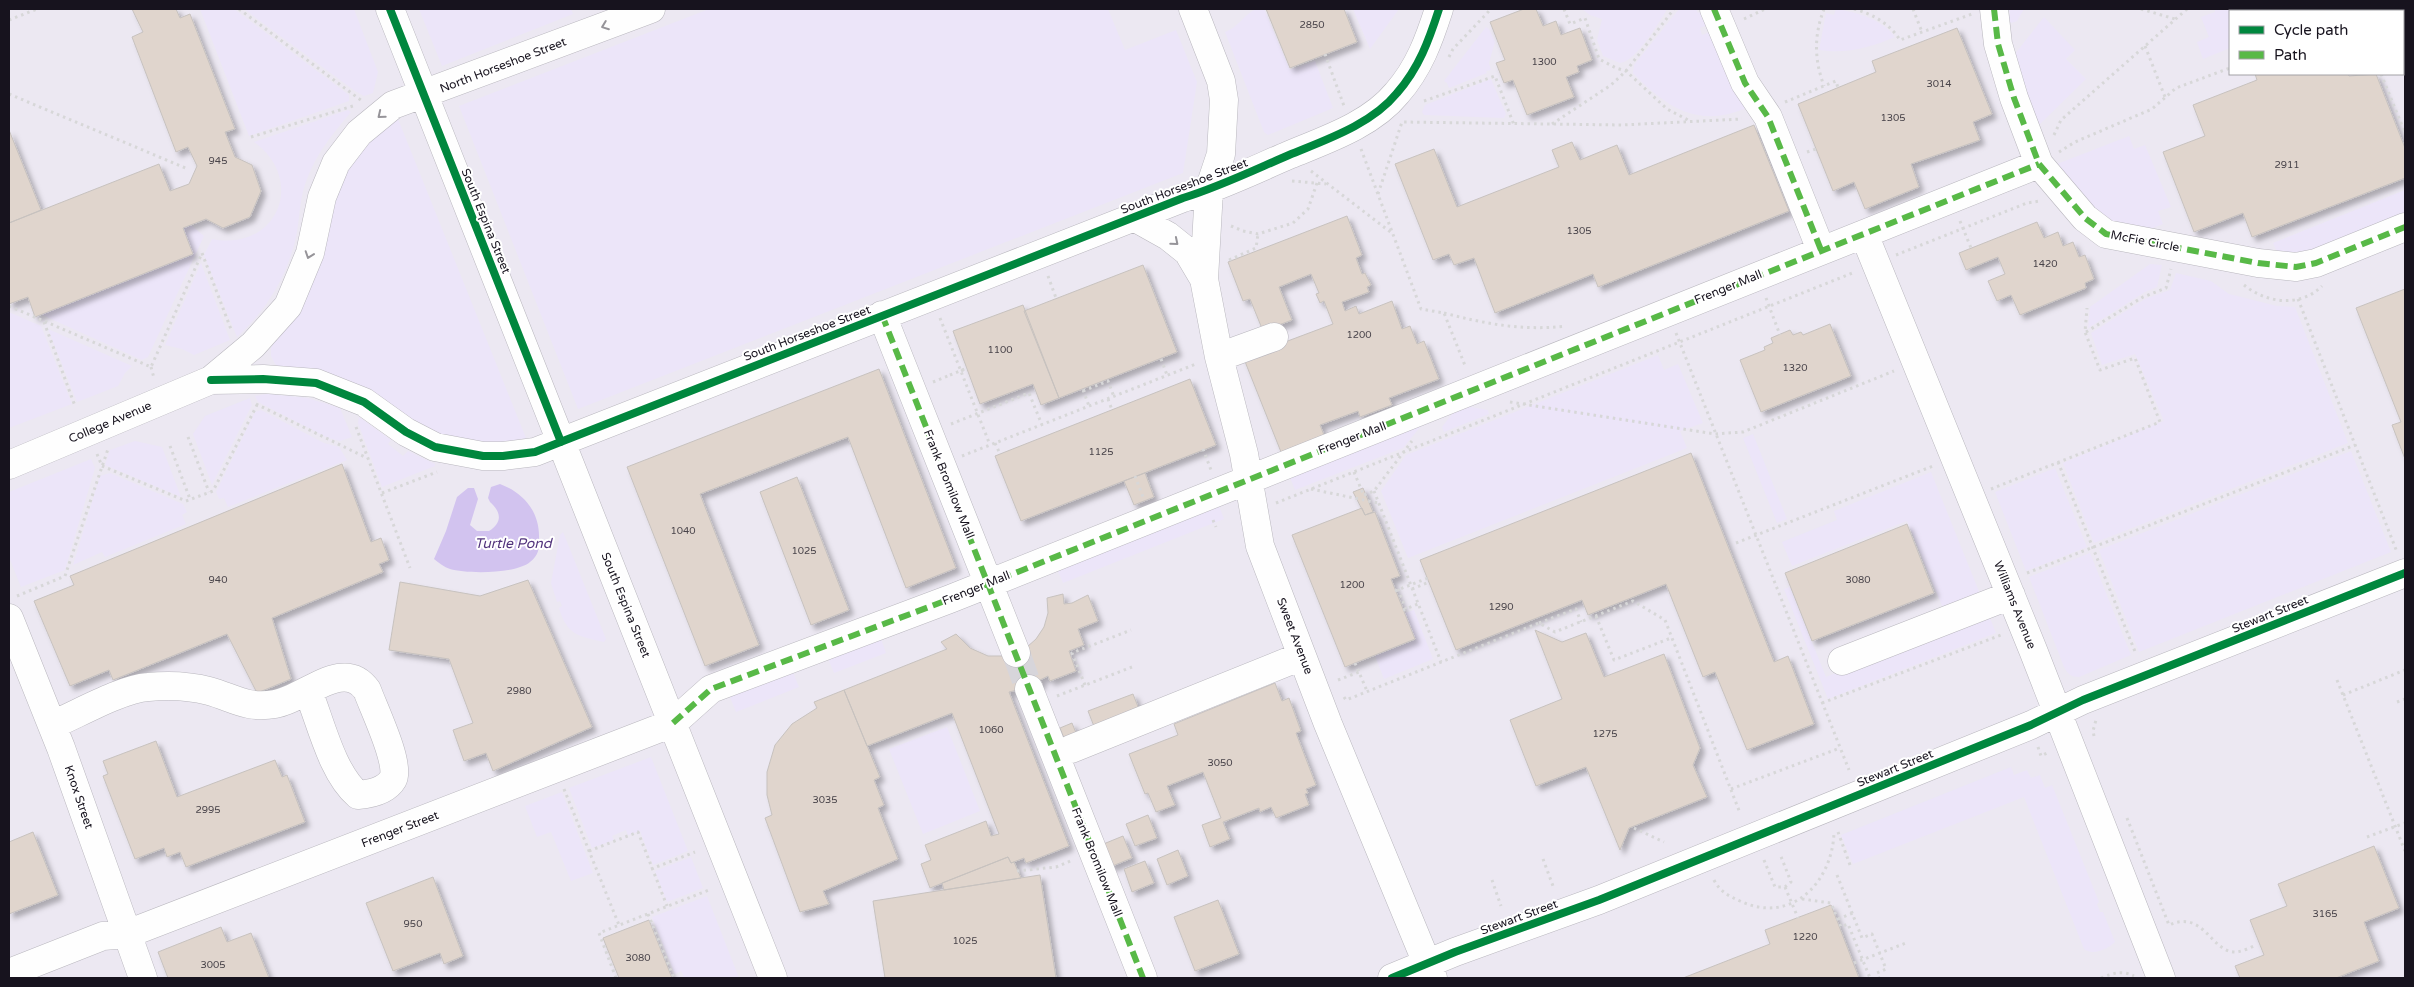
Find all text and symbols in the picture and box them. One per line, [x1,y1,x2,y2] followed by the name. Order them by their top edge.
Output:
[2229,10,2404,75] legend
[1299,19,1325,31] house number: 2850
[601,20,610,30] one-way arrow
[2274,21,2348,39] text: Cycle path
[438,34,569,96] street label: North Horseshoe Street
[2274,46,2307,64] text: Path
[1531,56,1557,68] house number: 1300
[1926,78,1952,90] house number: 3014
[378,109,387,117] one-way arrow
[1880,112,1906,124] house number: 1305
[209,155,227,167] house number: 945
[1119,155,1250,217] street label: South Horseshoe Street
[2274,159,2300,171] house number: 2911
[458,166,514,276] street label: South Espina Street
[1566,225,1592,237] house number: 1305
[2109,227,2181,255] street label: McFie Circle
[1169,236,1178,244] one-way arrow
[304,250,314,258] one-way arrow
[2032,258,2058,270] house number: 1420
[1692,267,1764,307] street label: Frenger Mall
[742,302,873,364] street label: South Horseshoe Street
[1346,329,1372,341] house number: 1200
[987,344,1013,356] house number: 1100
[1782,362,1808,374] house number: 1320
[66,398,154,446] street label: College Avenue
[1316,419,1388,457] street label: Frenger Mall
[921,427,977,541] street label: Frank Bromilow Mall
[1088,446,1114,458] house number: 1125
[670,525,696,537] house number: 1040
[474,535,554,552] water label: Turtle Pond
[791,545,817,557] house number: 1025
[598,550,654,660] street label: South Espina Street
[1991,559,2039,651] street label: Williams Avenue
[940,568,1012,608] street label: Frenger Mall
[209,574,227,586] house number: 940
[1845,574,1871,586] house number: 3080
[1339,579,1365,591] house number: 1200
[2230,592,2311,636] street label: Stewart Street
[1274,596,1316,676] street label: Sweet Avenue
[1488,601,1514,613] house number: 1290
[506,685,532,697] house number: 2980
[978,724,1004,736] house number: 1060
[1592,728,1618,740] house number: 1275
[1855,746,1936,790] street label: Stewart Street
[1207,757,1233,769] house number: 3050
[62,763,97,831] street label: Knox Street
[812,794,838,806] house number: 3035
[195,804,221,816] house number: 2995
[1069,805,1125,919] street label: Frank Bromilow Mall
[359,808,441,850] street label: Frenger Street
[1478,896,1560,937] street label: Stewart Street
[2312,908,2338,920] house number: 3165
[404,918,422,930] house number: 950
[1792,931,1818,943] house number: 1220
[952,935,978,947] house number: 1025
[625,952,651,964] house number: 3080
[200,959,226,971] house number: 3005

